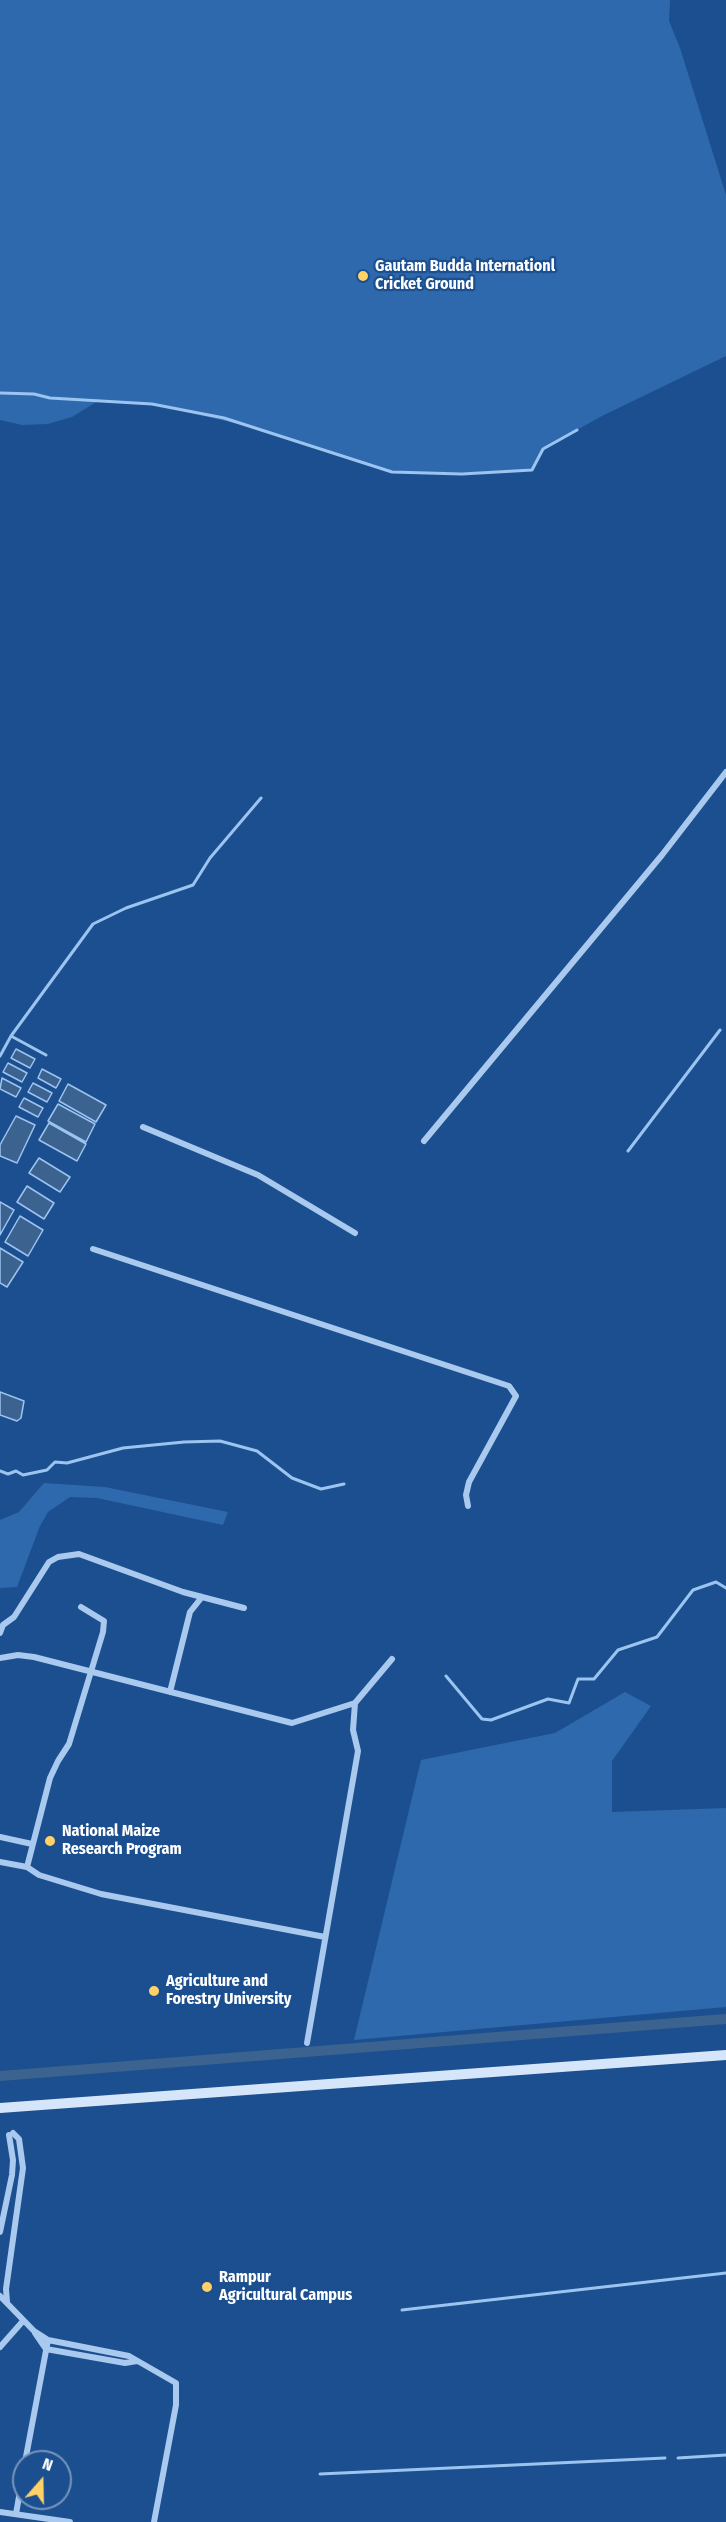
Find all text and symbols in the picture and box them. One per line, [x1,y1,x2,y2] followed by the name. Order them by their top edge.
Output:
[375,257,555,295] place label: Gautam Budda Internationl Cricket Ground
[356,269,370,283] marker: Gautam Budda Internationl Cricket Ground
[62,1822,182,1860] place label: National Maize Research Program
[43,1834,57,1848] marker: National Maize Research Program
[166,1972,291,2010] place label: Agriculture and Forestry University
[147,1984,161,1998] marker: Agriculture and Forestry University
[219,2268,352,2306] place label: Rampur Agricultural Campus
[200,2280,214,2294] marker: Rampur Agricultural Campus
[12,2450,72,2510] north arrow
[40,2454,55,2475] text: N

